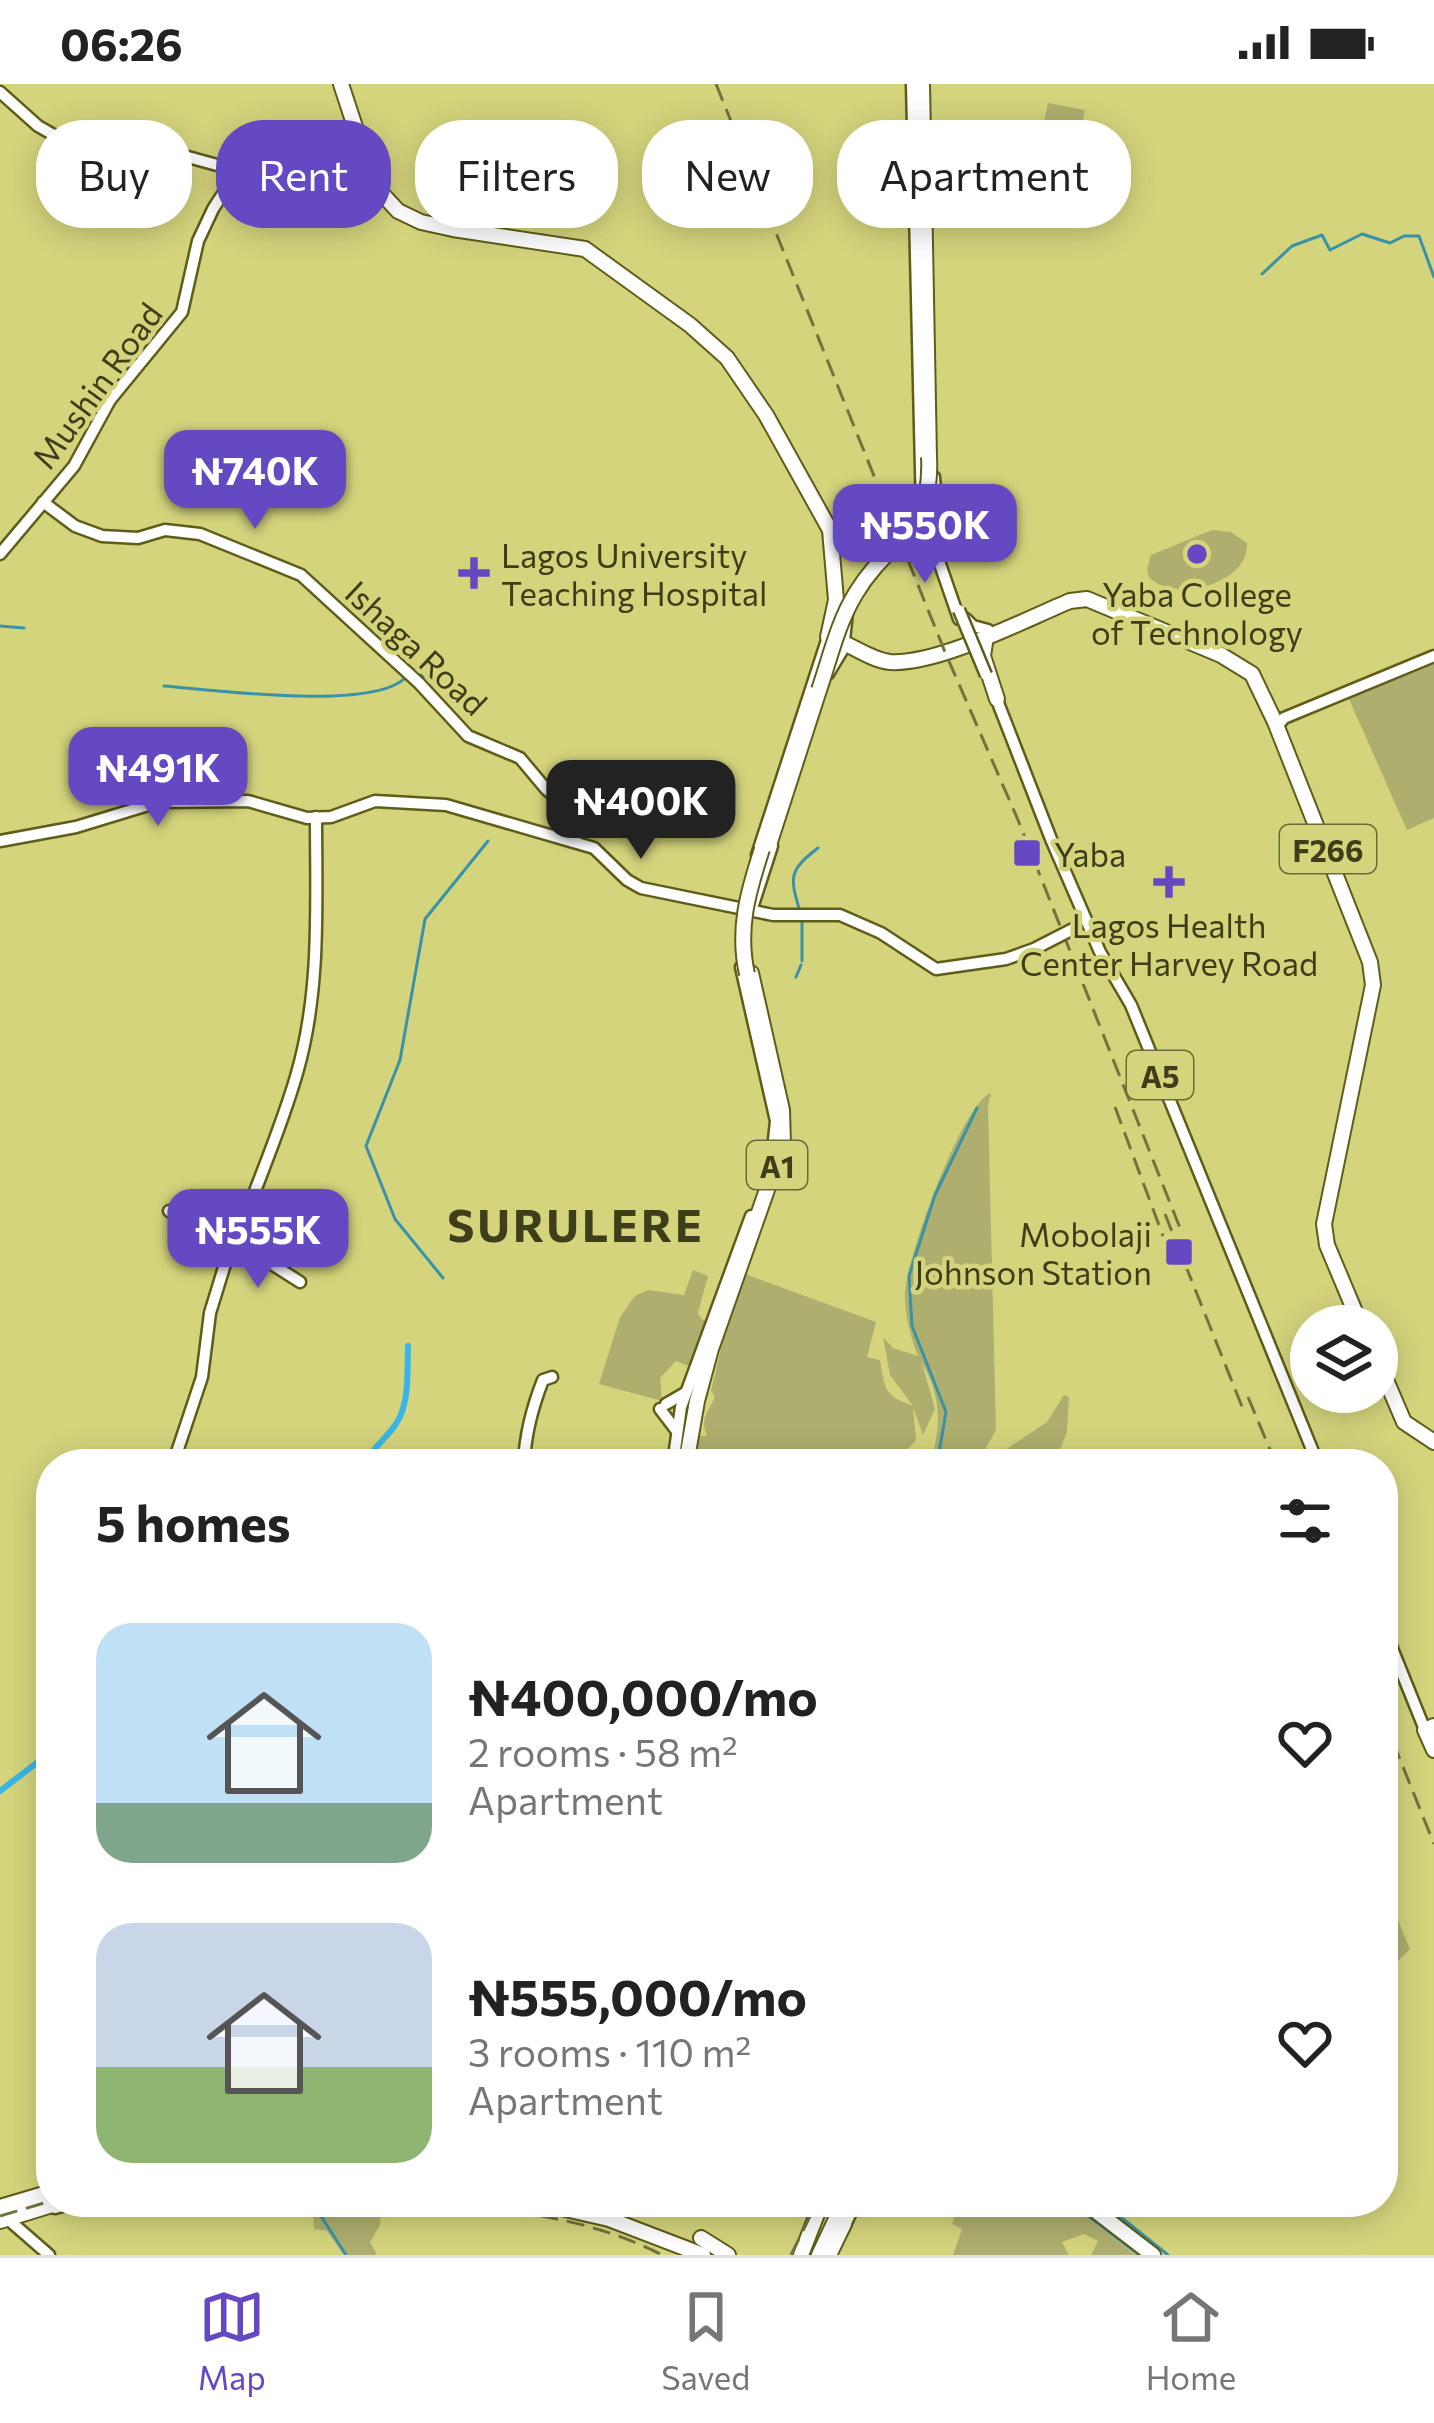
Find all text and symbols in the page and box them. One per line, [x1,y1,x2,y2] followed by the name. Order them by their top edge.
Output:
[60,15,183,70] text: 06:26
[36,120,192,228] chip: Buy
[216,120,391,228] chip: Rent
[415,120,618,228] chip: Filters
[642,120,813,228] chip: New
[837,120,1131,228] chip: Apartment
[22,294,170,476] street label: Mushin Road
[171,430,339,532] pin: ₦740K
[191,445,319,493] text: ₦740K
[841,484,1009,586] pin: ₦550K
[860,499,990,547] text: ₦550K
[501,534,767,613] place label: Lagos University Teaching Hospital
[1184,541,1210,567] marker: Yaba College of Technology
[458,557,490,589] marker: Lagos University Teaching Hospital
[338,571,496,723] street label: Ishaga Road
[1091,573,1303,652] place label: Yaba College of Technology
[74,727,242,829] pin: ₦491K
[95,742,221,790] text: ₦491K
[557,760,725,862] pin: ₦400K
[573,775,709,823] text: ₦400K
[1280,825,1376,873] road number: F266
[1054,833,1126,874] place label: Yaba
[1011,837,1043,869] marker: Yaba
[1153,866,1185,898] marker: Lagos Health Center Harvey Road
[1020,904,1318,983] place label: Lagos Health Center Harvey Road
[1127,1051,1193,1099] road number: A5
[747,1141,807,1189] road number: A1
[174,1189,342,1291] pin: ₦555K
[447,1196,705,1251] district label: SURULERE
[194,1204,322,1252] text: ₦555K
[914,1213,1152,1292] place label: Mobolaji Johnson Station
[1163,1236,1195,1268] marker: Mobolaji Johnson Station
[1290,1305,1398,1413] map controls
[1290,1305,1398,1413] button: layers
[1272,1488,1338,1554] icon: filters
[96,1490,291,1553] text: 5 homes
[468,1664,818,1727] text: ₦400,000/mo
[192,1671,336,1815] icon: home
[1272,1710,1338,1776] icon: heart
[468,1727,738,1775] text: 2 rooms · 58 m²
[468,1775,663,1823] text: Apartment
[468,1964,807,2027] text: ₦555,000/mo
[192,1971,336,2115] icon: home
[1272,2010,1338,2076] icon: heart
[468,2027,751,2075] text: 3 rooms · 110 m²
[468,2075,663,2123] text: Apartment
[198,2284,266,2397] tab: Map
[661,2284,750,2397] tab: Saved
[1146,2284,1236,2397] tab: Home

